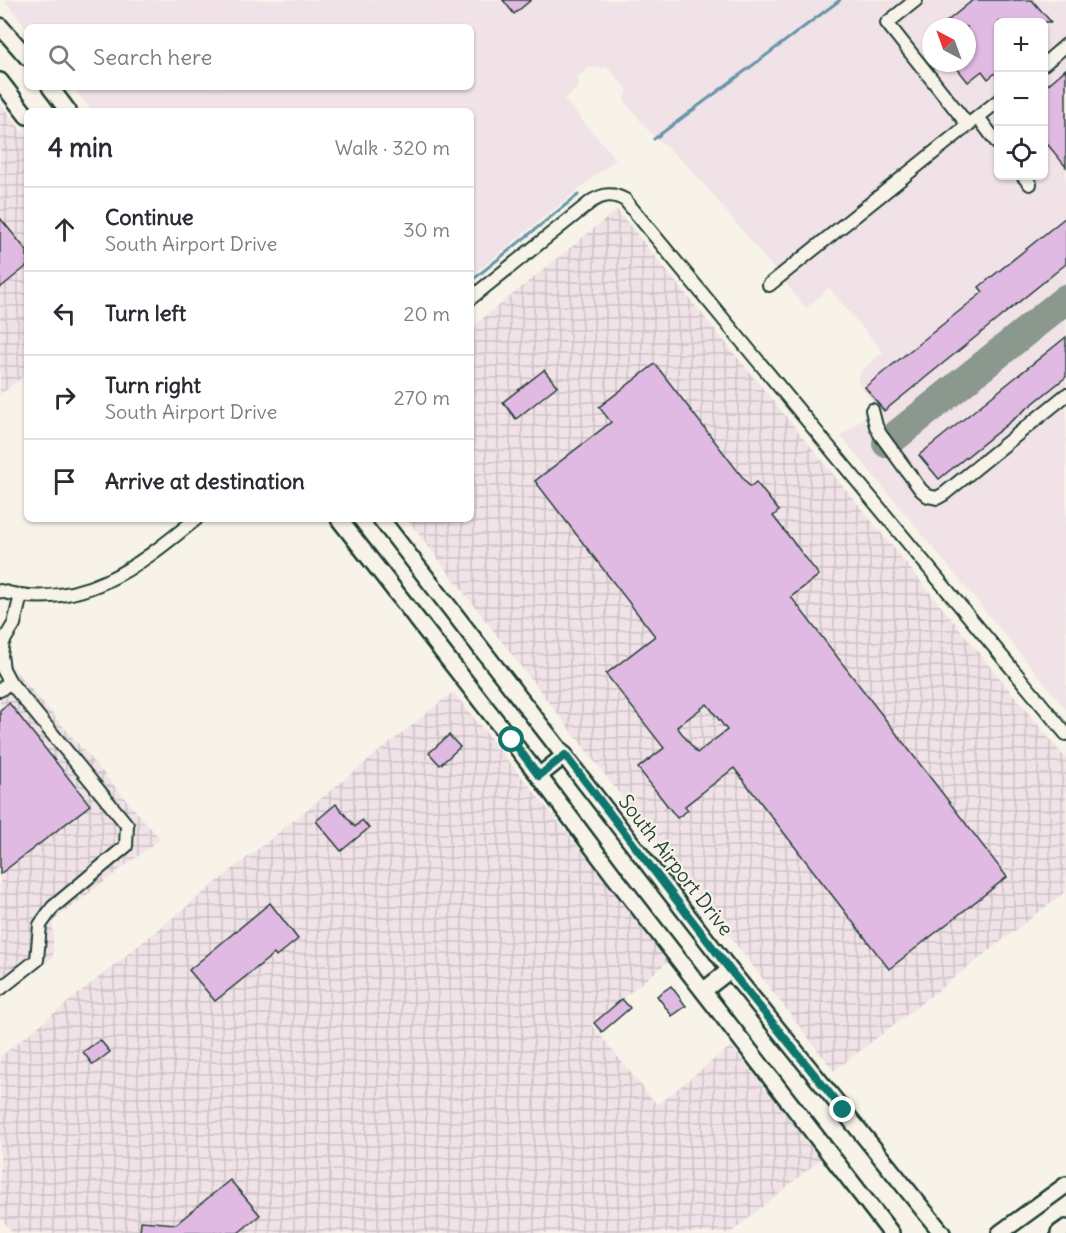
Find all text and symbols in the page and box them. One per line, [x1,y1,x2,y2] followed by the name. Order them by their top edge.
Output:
[922,18,976,72] north arrow
[994,18,1048,180] map controls
[994,18,1048,72] button: +
[24,24,474,90] search box
[45,41,78,74] icon: search
[93,43,212,71] text: Search here
[994,72,1048,126] button: −
[994,126,1048,180] button: locate
[48,131,113,164] text: 4 min
[335,135,450,160] text: Walk · 320 m
[105,203,194,231] text: Continue
[48,213,81,246] icon: ahead
[403,217,450,242] text: 30 m
[105,231,277,256] text: South Airport Drive
[48,297,81,330] icon: left
[105,299,186,327] text: Turn left
[404,301,450,326] text: 20 m
[105,371,201,399] text: Turn right
[48,381,81,414] icon: right
[394,385,450,410] text: 270 m
[105,399,277,424] text: South Airport Drive
[48,465,81,498] icon: arrive
[105,467,305,495] text: Arrive at destination
[498,726,524,752] route start
[614,789,739,940] street label: South Airport Drive
[829,1096,855,1122] route end

